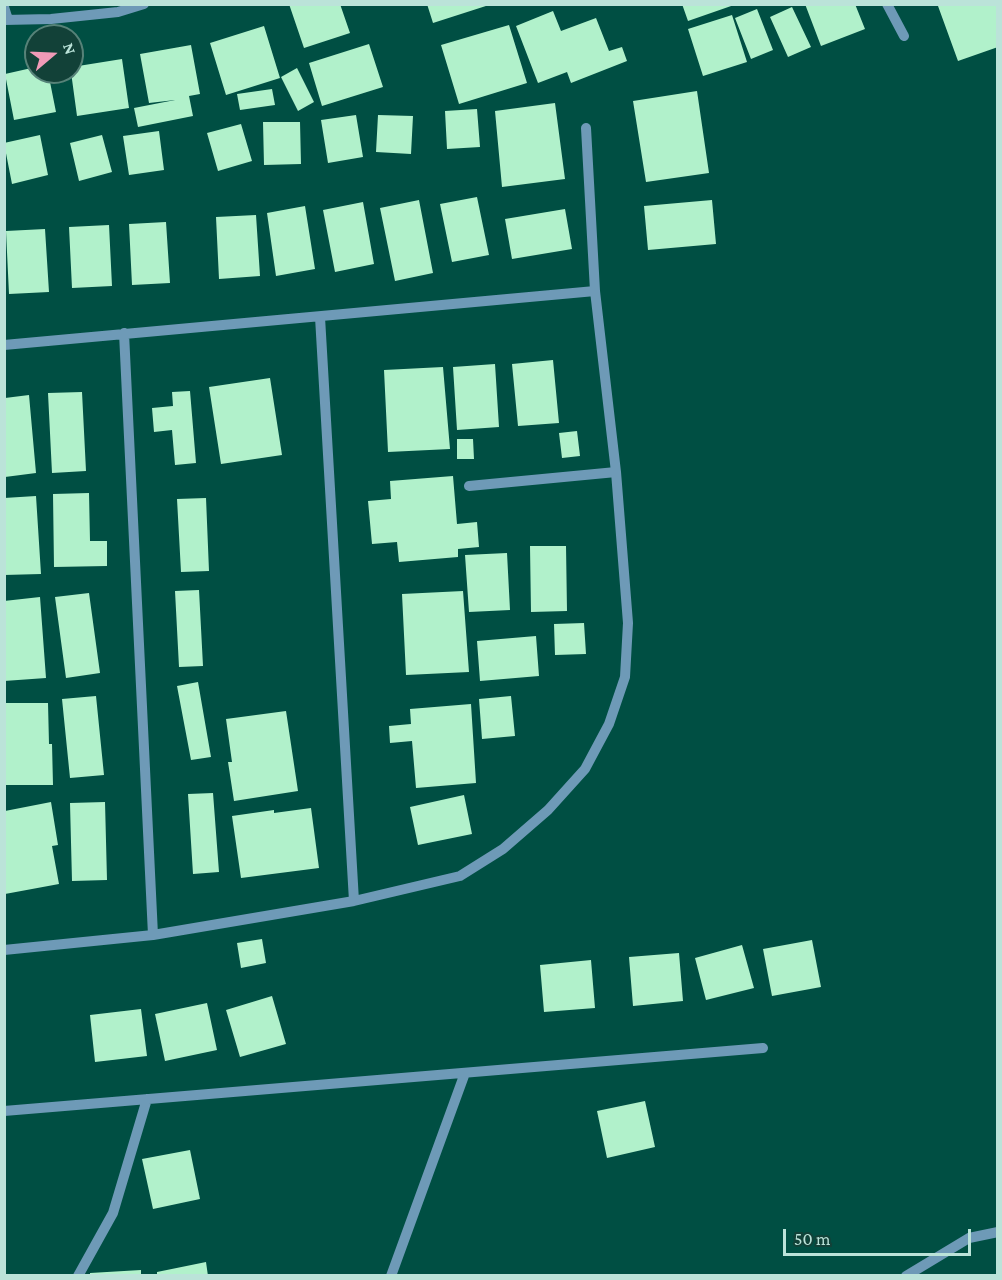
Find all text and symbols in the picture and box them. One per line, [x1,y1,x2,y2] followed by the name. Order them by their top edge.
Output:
[24,24,84,84] north arrow
[60,41,79,57] text: N
[786,1217,974,1255] scale bar
[794,1229,831,1249] text: 50 m

